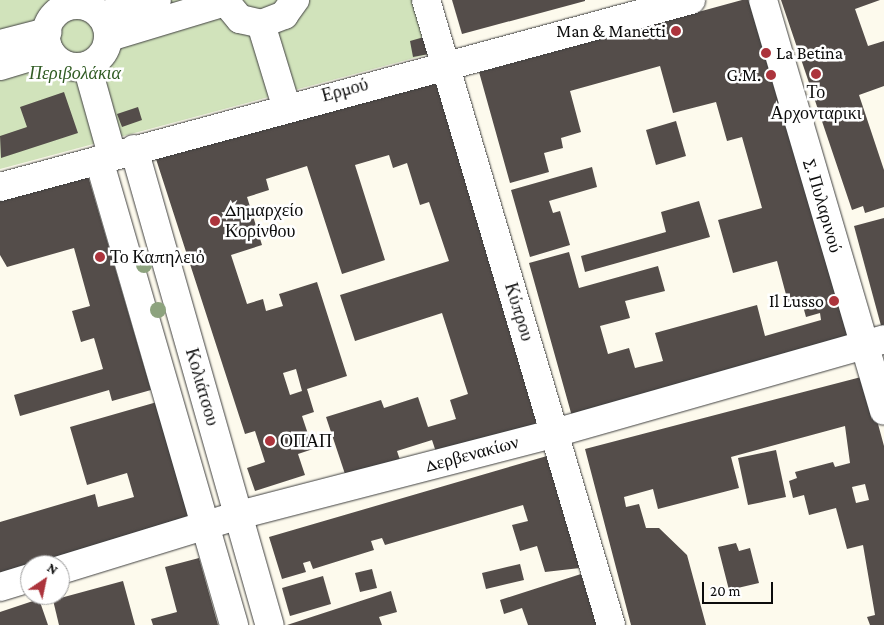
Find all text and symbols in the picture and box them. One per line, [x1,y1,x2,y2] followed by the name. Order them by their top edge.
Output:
[556,20,666,42] place label: Man & Manetti
[670,25,682,37] marker: Man & Manetti
[776,42,843,64] place label: La Betina
[760,47,772,59] marker: La Betina
[29,62,121,84] park label: Περιβολάκια
[726,64,761,86] place label: G.M.
[810,68,822,80] marker: Το Αρχονταρικι
[765,69,777,81] marker: G.M.
[319,73,371,107] street label: Ερμού
[770,82,862,125] place label: Το Αρχονταρικι
[799,157,847,255] street label: Σ. Πυλαρινού
[225,200,303,242] place label: Δημαρχείο Κορίνθου
[209,215,221,227] marker: Δημαρχείο Κορίνθου
[110,246,205,268] place label: Το Καπηλειὀ
[94,251,106,263] marker: Το Καπηλειὀ
[500,280,538,344] street label: Κύπρου
[769,290,824,312] place label: Il Lusso
[828,295,840,307] marker: Il Lusso
[181,346,223,428] street label: Κολιάτσου
[280,430,332,452] place label: ΟΠΑΠ
[423,431,521,477] street label: Δερβενακίων
[264,435,276,447] marker: ΟΠΑΠ
[20,555,70,605] north arrow
[44,559,61,578] text: N
[704,572,775,604] scale bar
[710,583,741,599] text: 20 m

